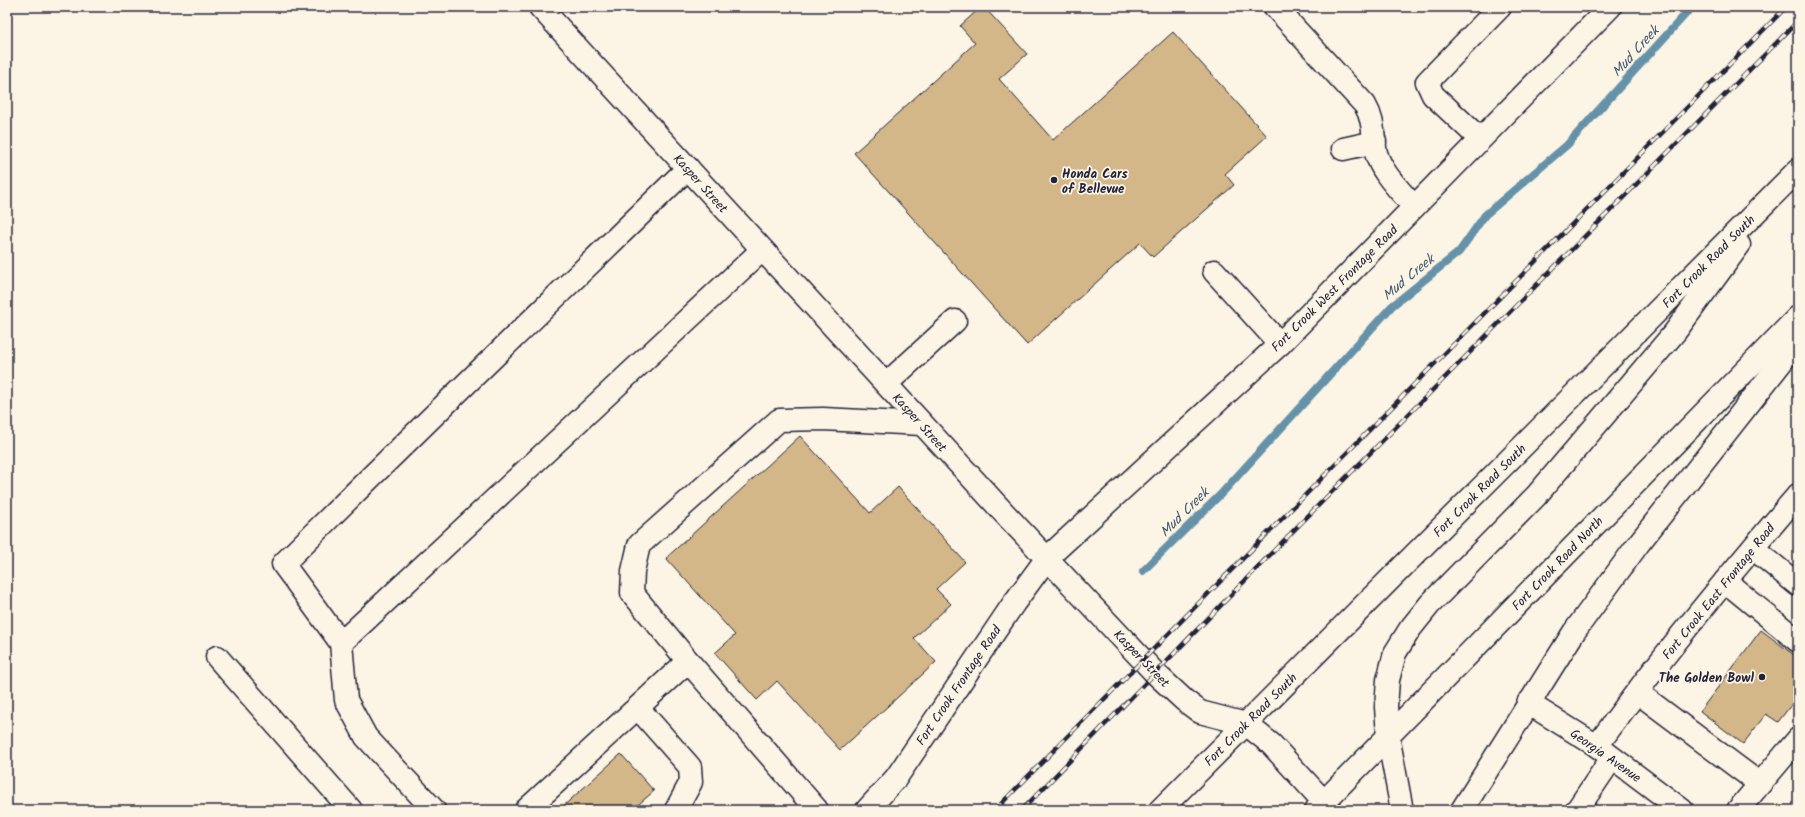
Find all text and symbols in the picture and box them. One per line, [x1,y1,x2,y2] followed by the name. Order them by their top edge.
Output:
[1607,19,1666,82] water label: Mud Creek
[667,150,733,219] street label: Kasper Street
[1062,164,1128,200] place label: Honda Cars of Bellevue
[1049,175,1059,185] marker: Honda Cars of Bellevue
[1658,211,1761,314] street label: Fort Crook Road South
[1267,220,1404,357] street label: Fort Crook West Frontage Road
[1378,248,1442,306] water label: Mud Creek
[886,389,952,458] street label: Kasper Street
[1429,440,1532,543] street label: Fort Crook Road South
[1155,481,1216,543] water label: Mud Creek
[1507,512,1609,616] street label: Fort Crook Road North
[1657,519,1781,665] street label: Fort Crook East Frontage Road
[911,621,1008,750] street label: Fort Crook Frontage Road
[1108,625,1175,694] street label: Kasper Street
[1659,668,1755,689] place label: The Golden Bowl
[1200,669,1303,772] street label: Fort Crook Road South
[1757,672,1767,682] marker: The Golden Bowl
[1565,724,1645,789] street label: Georgia Avenue

